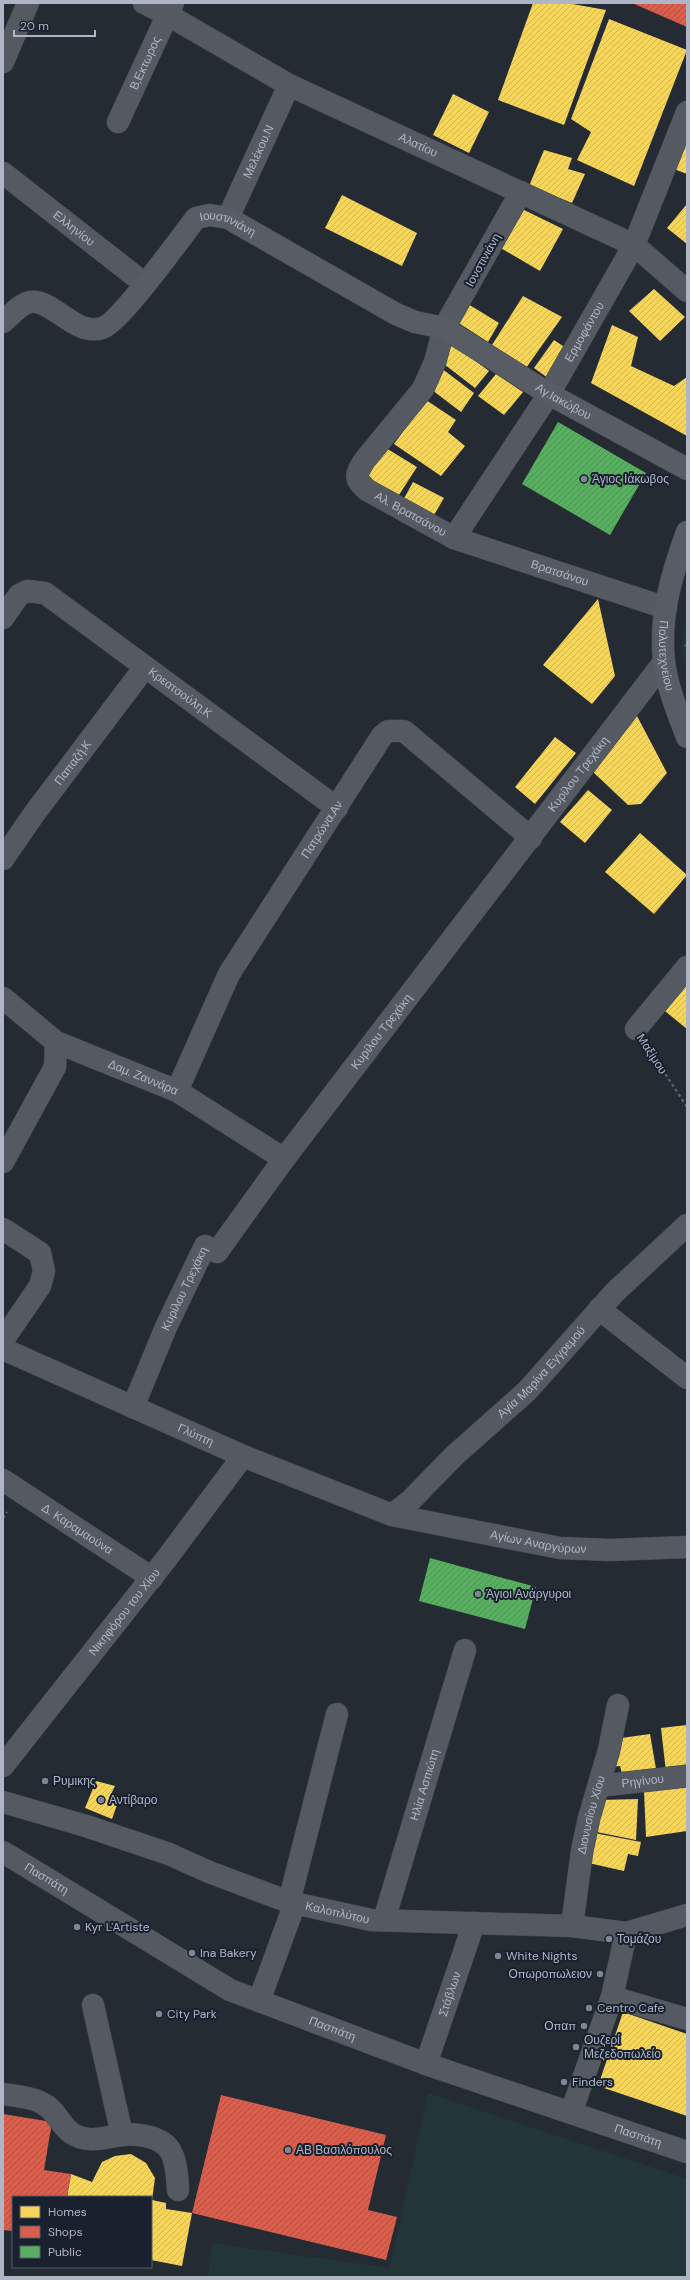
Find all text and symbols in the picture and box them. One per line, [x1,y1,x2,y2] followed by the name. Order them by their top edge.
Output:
[14,12,95,38] scale bar
[20,18,49,34] text: 20 m
[126,33,165,92] street label: Β,Εκτωρος
[239,122,278,181] street label: Μελέκου.Ν
[396,129,440,161] street label: Αλατίου
[50,207,98,250] street label: Ελληνίου
[198,207,259,240] street label: Ιουστινιάνη
[462,230,504,290] street label: Ιονστινιάνη
[561,299,608,365] street label: Ερμοφάντου
[532,379,594,424] street label: Αγ.Ιακώβου
[592,471,669,487] place label: Άγιος Ιάκωβος
[579,474,589,484] marker: Άγιος Ιάκωβος
[372,488,449,540] street label: Αλ. Βρατσάνου
[529,556,591,590] street label: Βρατσάνου
[655,620,678,693] street label: Πολυτεχνείου
[145,664,215,721] street label: Κρεατσούλη.Κ
[544,733,612,815] street label: Κυρίλου Τρεχάκη
[51,737,95,788] street label: Παπαζή.Κ
[298,797,346,861] street label: Πατρώνα.Αν
[347,990,416,1073] street label: Κυρίλου Τρεχάκη
[633,1031,671,1077] street label: Μαξίμου
[106,1056,181,1099] street label: Δαμ. Ζαννάρα
[157,1244,211,1333] street label: Κυρίλου Τρεχάκη
[494,1323,589,1422] street label: Αγία Μαρίνα Εγγρεμού
[175,1420,216,1450] street label: Γλύπτη
[39,1500,116,1558] street label: Δ. Καραμαούνα
[489,1526,587,1557] street label: Αγίων Αναργύρων
[85,1565,164,1659] street label: Νικηφόρου του Χίου
[486,1586,572,1602] place label: Άγιοι Ανάργυροι
[473,1589,483,1599] marker: Άγιοι Ανάργυροι
[406,1747,443,1823] street label: Ηλία Ασπιώτη
[621,1771,665,1791] street label: Ρηγίνου
[53,1773,96,1789] place label: Ρυμικης
[574,1774,609,1855] street label: Διονυσίου Χίου
[40,1776,50,1786] marker: Ρυμικης
[109,1792,158,1808] place label: Αντίβαρο
[96,1795,106,1805] marker: Αντίβαρο
[21,1859,72,1898] street label: Πασπάτη
[304,1898,371,1927] street label: Καλοπλύτου
[85,1919,150,1935] place label: Kyr L'Artiste
[72,1922,82,1932] marker: Kyr L'Artiste
[617,1931,661,1947] place label: Τομάζου
[604,1934,614,1944] marker: Τομάζου
[200,1945,257,1961] place label: Ina Bakery
[187,1948,197,1958] marker: Ina Bakery
[506,1948,577,1964] place label: White Nights
[493,1951,503,1961] marker: White Nights
[508,1966,592,1982] place label: Οπωροπωλειον
[435,1969,465,2019] street label: Στάβλων
[595,1969,605,1979] marker: Οπωροπωλειον
[597,2000,665,2016] place label: Centro Cafe
[584,2003,594,2013] marker: Centro Cafe
[167,2006,217,2022] place label: City Park
[154,2009,164,2019] marker: City Park
[306,2012,358,2045] street label: Πασπάτη
[544,2018,576,2034] place label: Οπαπ
[579,2021,589,2031] marker: Οπαπ
[584,2032,661,2062] place label: Ουζερί Μεζεδοπωλείο
[571,2042,581,2052] marker: Ουζερί Μεζεδοπωλείο
[572,2074,613,2090] place label: Finders
[559,2077,569,2087] marker: Finders
[612,2120,664,2151] street label: Πασπάτη
[296,2142,392,2158] place label: ΑΒ Βασιλόπουλος
[283,2145,293,2155] marker: ΑΒ Βασιλόπουλος
[12,2196,152,2268] legend
[48,2204,87,2220] text: Homes
[48,2224,83,2240] text: Shops
[48,2244,82,2260] text: Public

